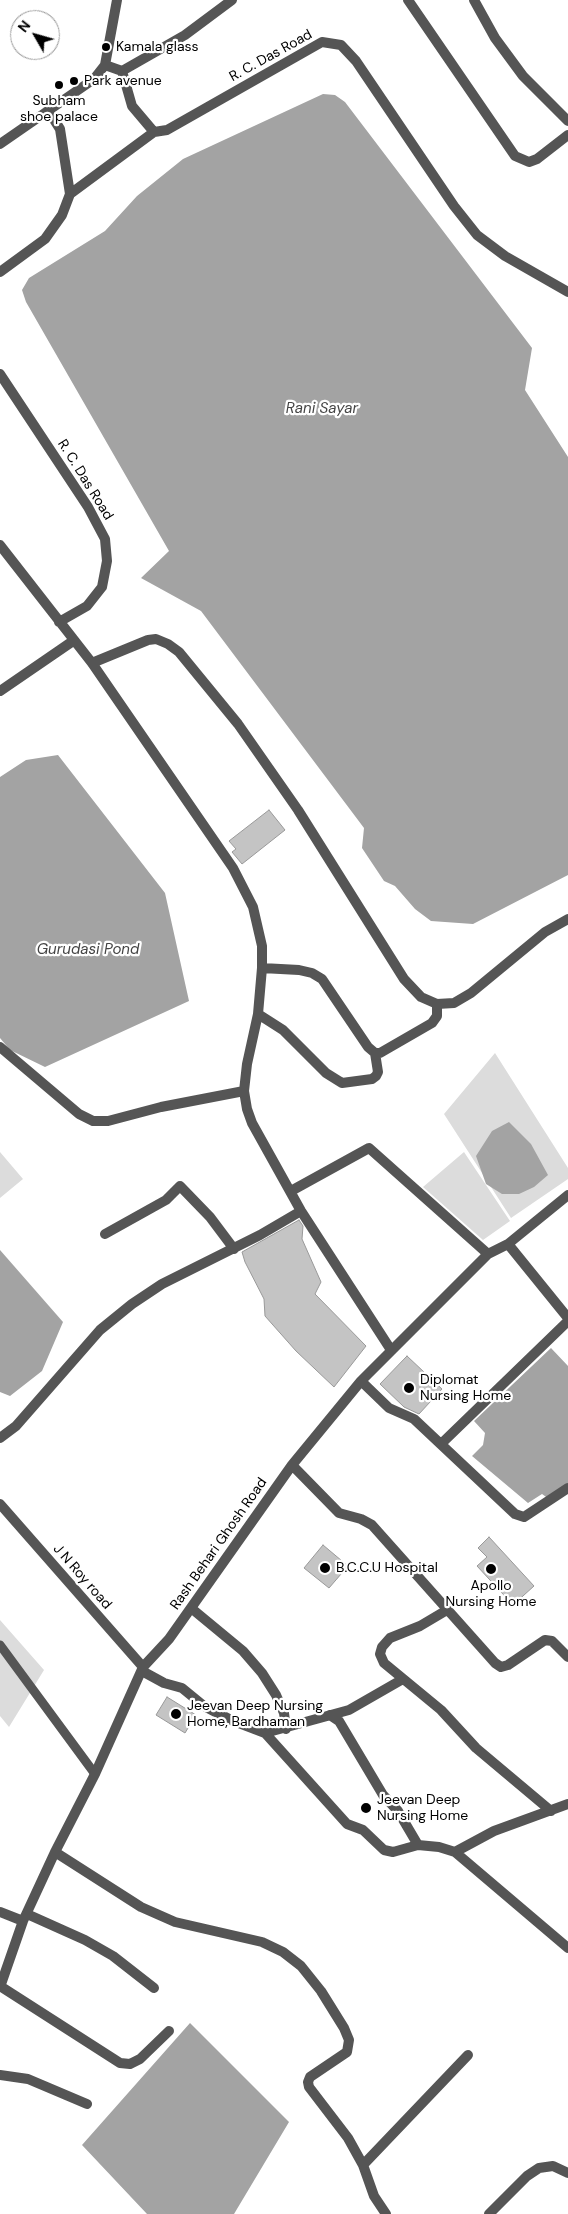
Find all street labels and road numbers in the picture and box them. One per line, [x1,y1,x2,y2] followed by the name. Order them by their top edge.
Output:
[227,26,315,86] street label: R. C. Das Road
[54,437,116,523] street label: R. C. Das Road
[167,1475,271,1613] street label: Rash Behari Ghosh Road
[49,1541,115,1613] street label: J N Roy road

